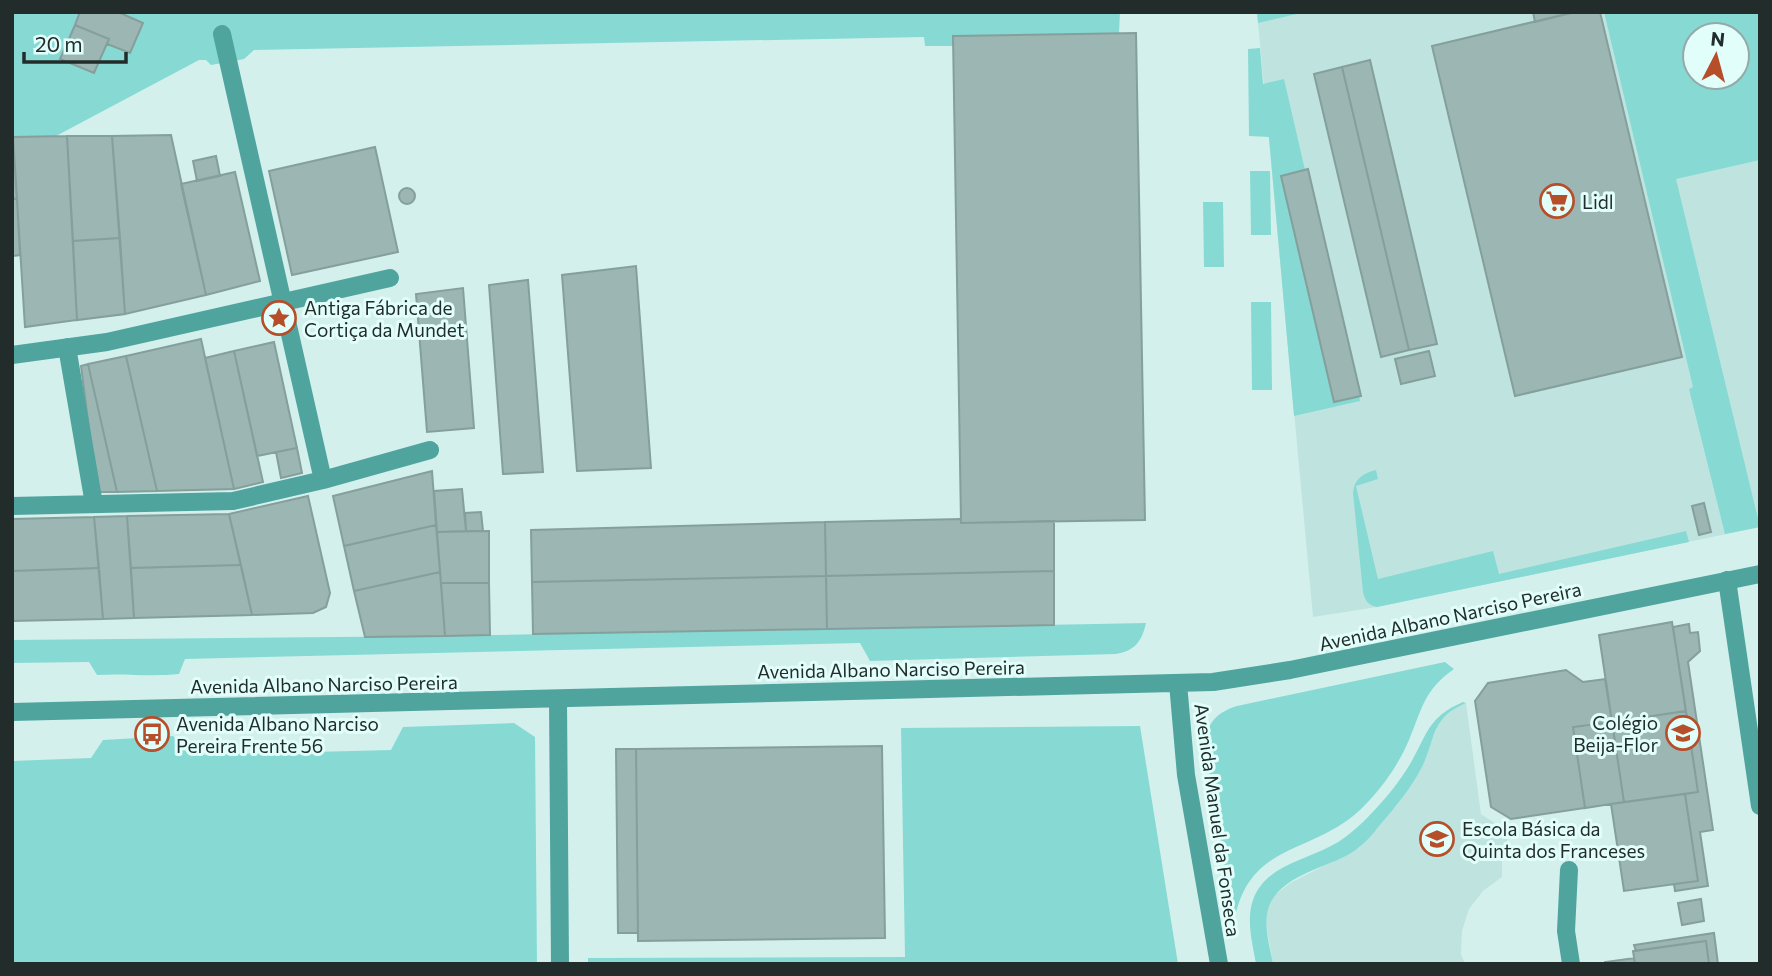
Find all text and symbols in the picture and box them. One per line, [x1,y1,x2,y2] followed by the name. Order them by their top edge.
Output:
[24,21,126,65] scale bar
[1681,21,1751,91] north arrow
[1710,26,1726,51] text: N
[35,31,83,56] text: 20 m
[1538,182,1576,220] supermarket icon: Lidl
[1582,190,1614,213] place label: Lidl
[304,296,465,341] place label: Antiga Fábrica de Cortiça da Mundet
[260,299,298,337] place icon: Antiga Fábrica de Cortiça da Mundet
[1317,577,1583,655] street label: Avenida Albano Narciso Pereira
[757,655,1025,683] street label: Avenida Albano Narciso Pereira
[190,670,458,698] street label: Avenida Albano Narciso Pereira
[1190,702,1246,938] street label: Avenida Manuel da Fonseca
[1573,711,1658,756] place label: Colégio Beija-Flor
[176,712,379,757] place label: Avenida Albano Narciso Pereira Frente 56
[1664,714,1702,752] school or university icon: Colégio Beija-Flor
[133,715,171,753] bus stop icon: Avenida Albano Narciso Pereira Frente 56
[1462,817,1645,862] place label: Escola Básica da Quinta dos Franceses
[1418,820,1456,858] school or university icon: Escola Básica da Quinta dos Franceses

